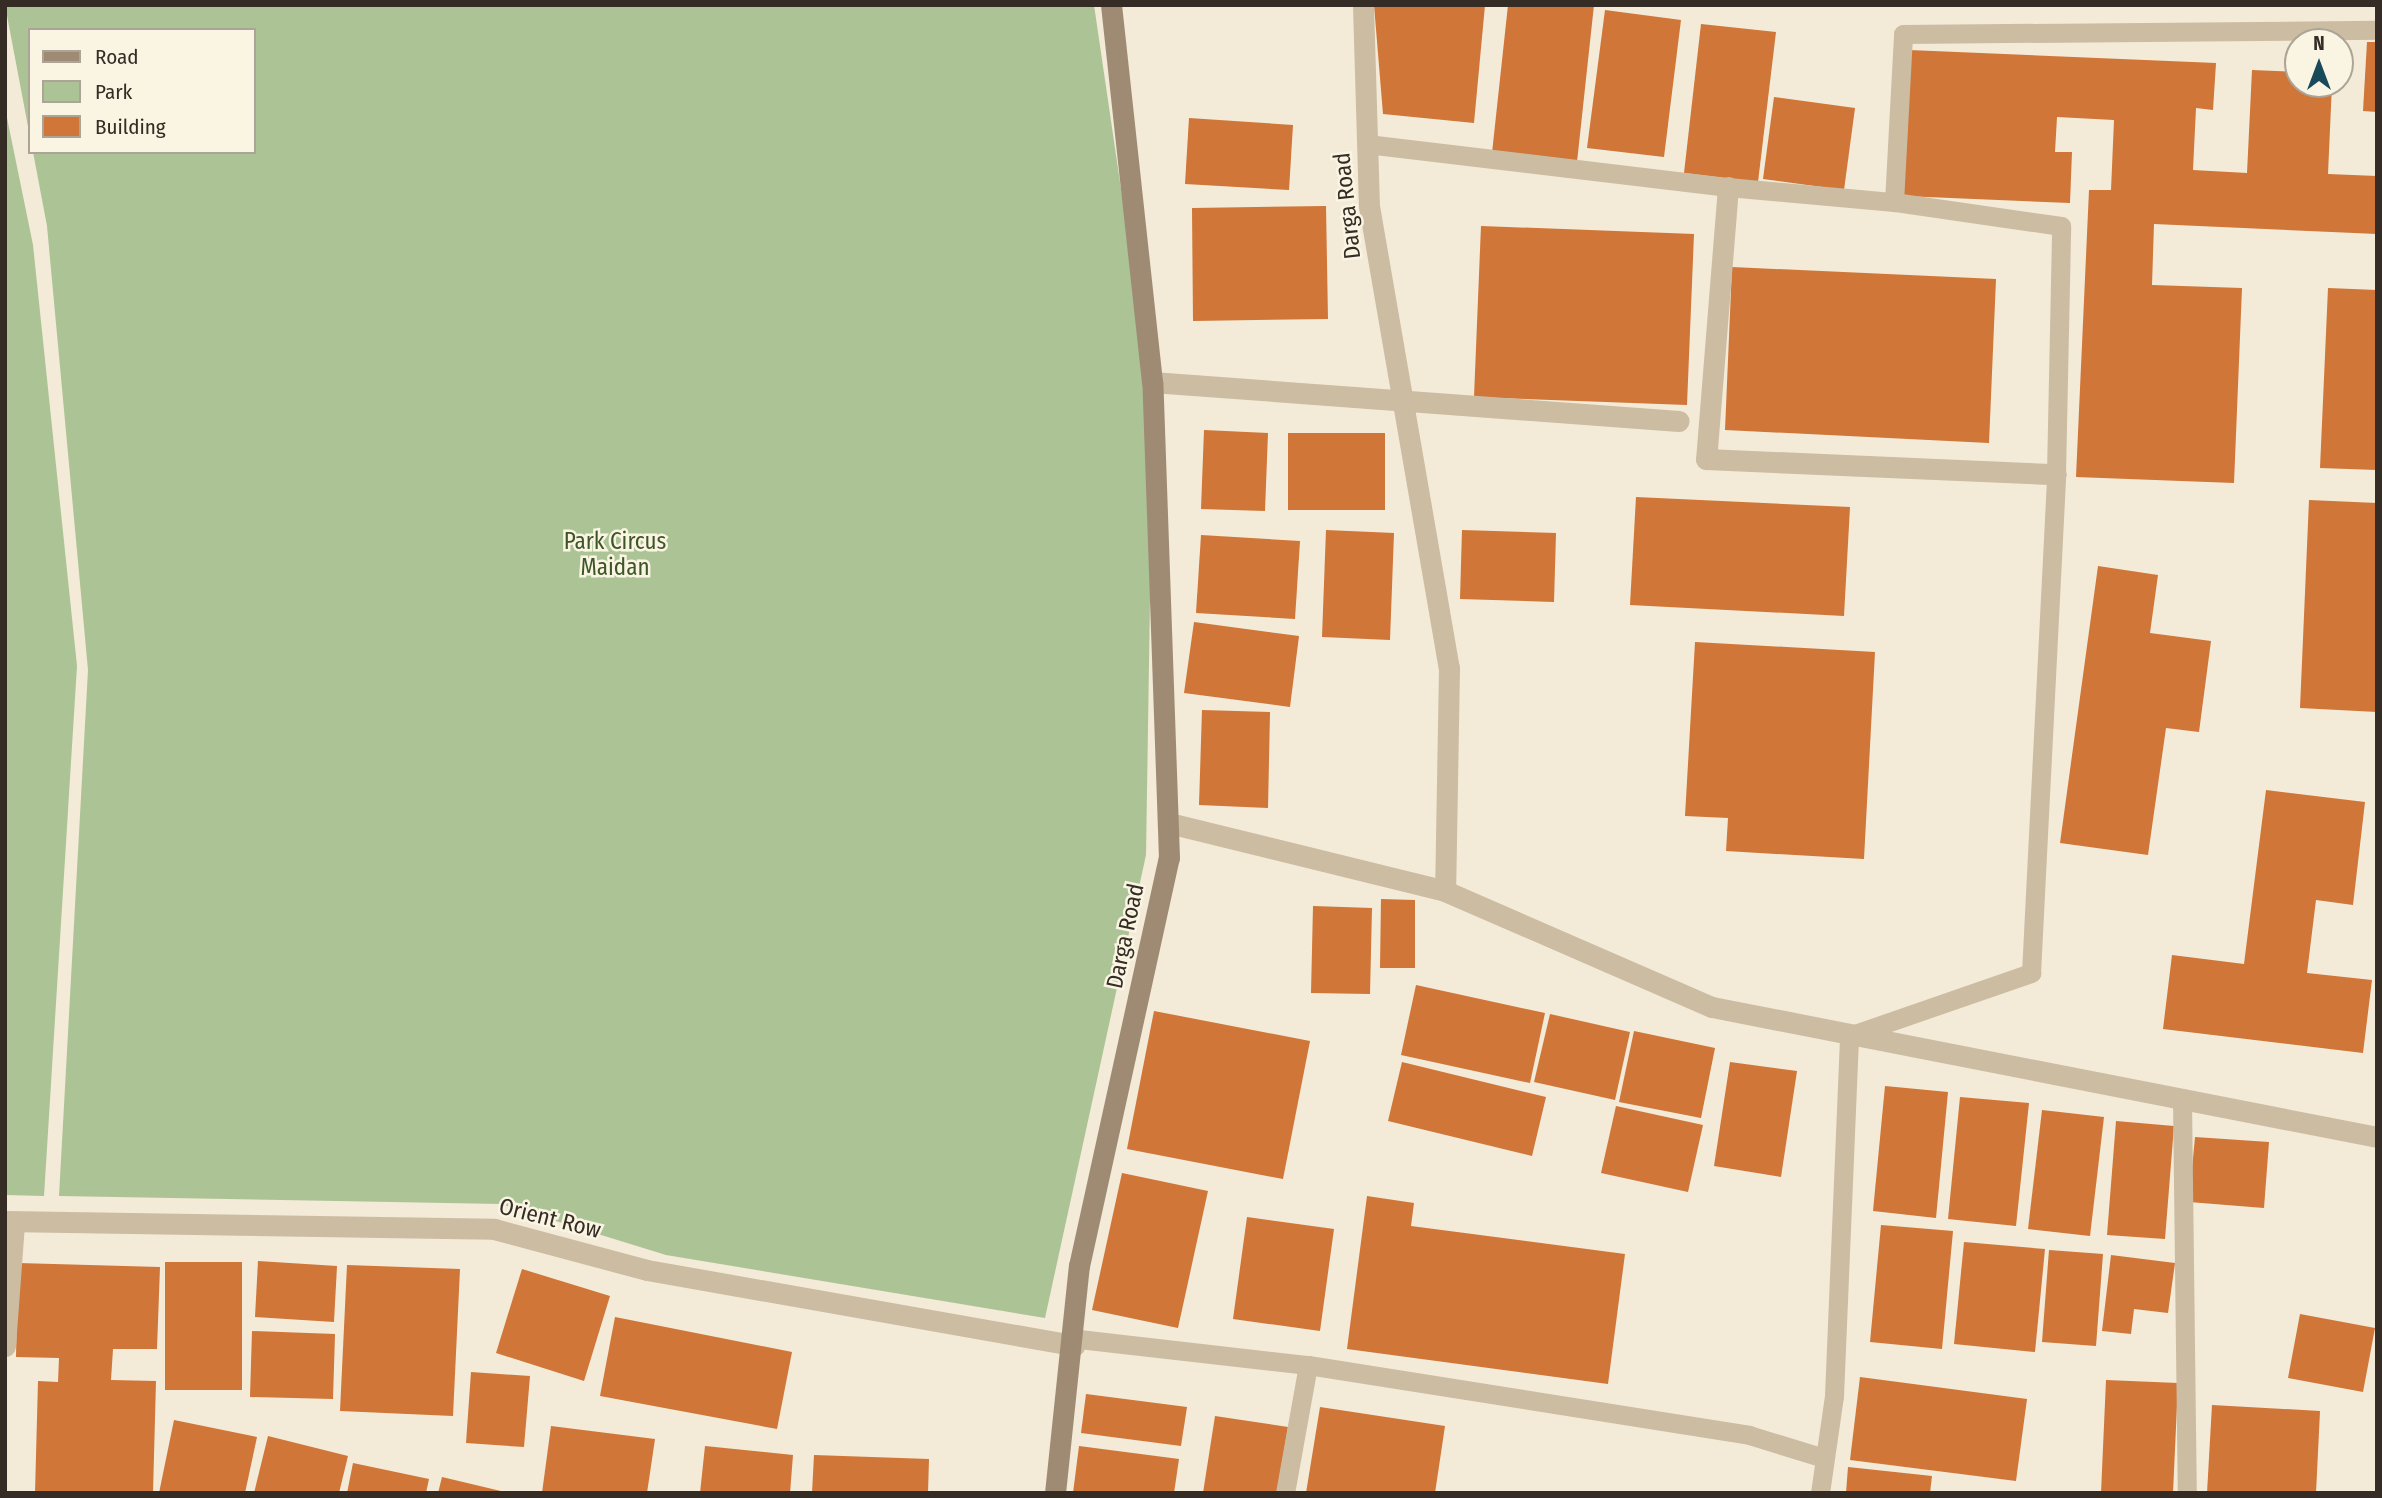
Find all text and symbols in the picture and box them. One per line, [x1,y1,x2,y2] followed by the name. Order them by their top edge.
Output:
[28,28,256,154] legend
[2284,28,2354,98] north arrow
[2313,32,2325,55] text: N
[95,44,139,70] text: Road
[95,79,132,105] text: Park
[95,114,166,140] text: Building
[1328,151,1366,261] street label: Darga Road
[564,527,666,581] park label: Park Circus Maidan
[1100,881,1150,991] street label: Darga Road
[496,1192,604,1244] street label: Orient Row

